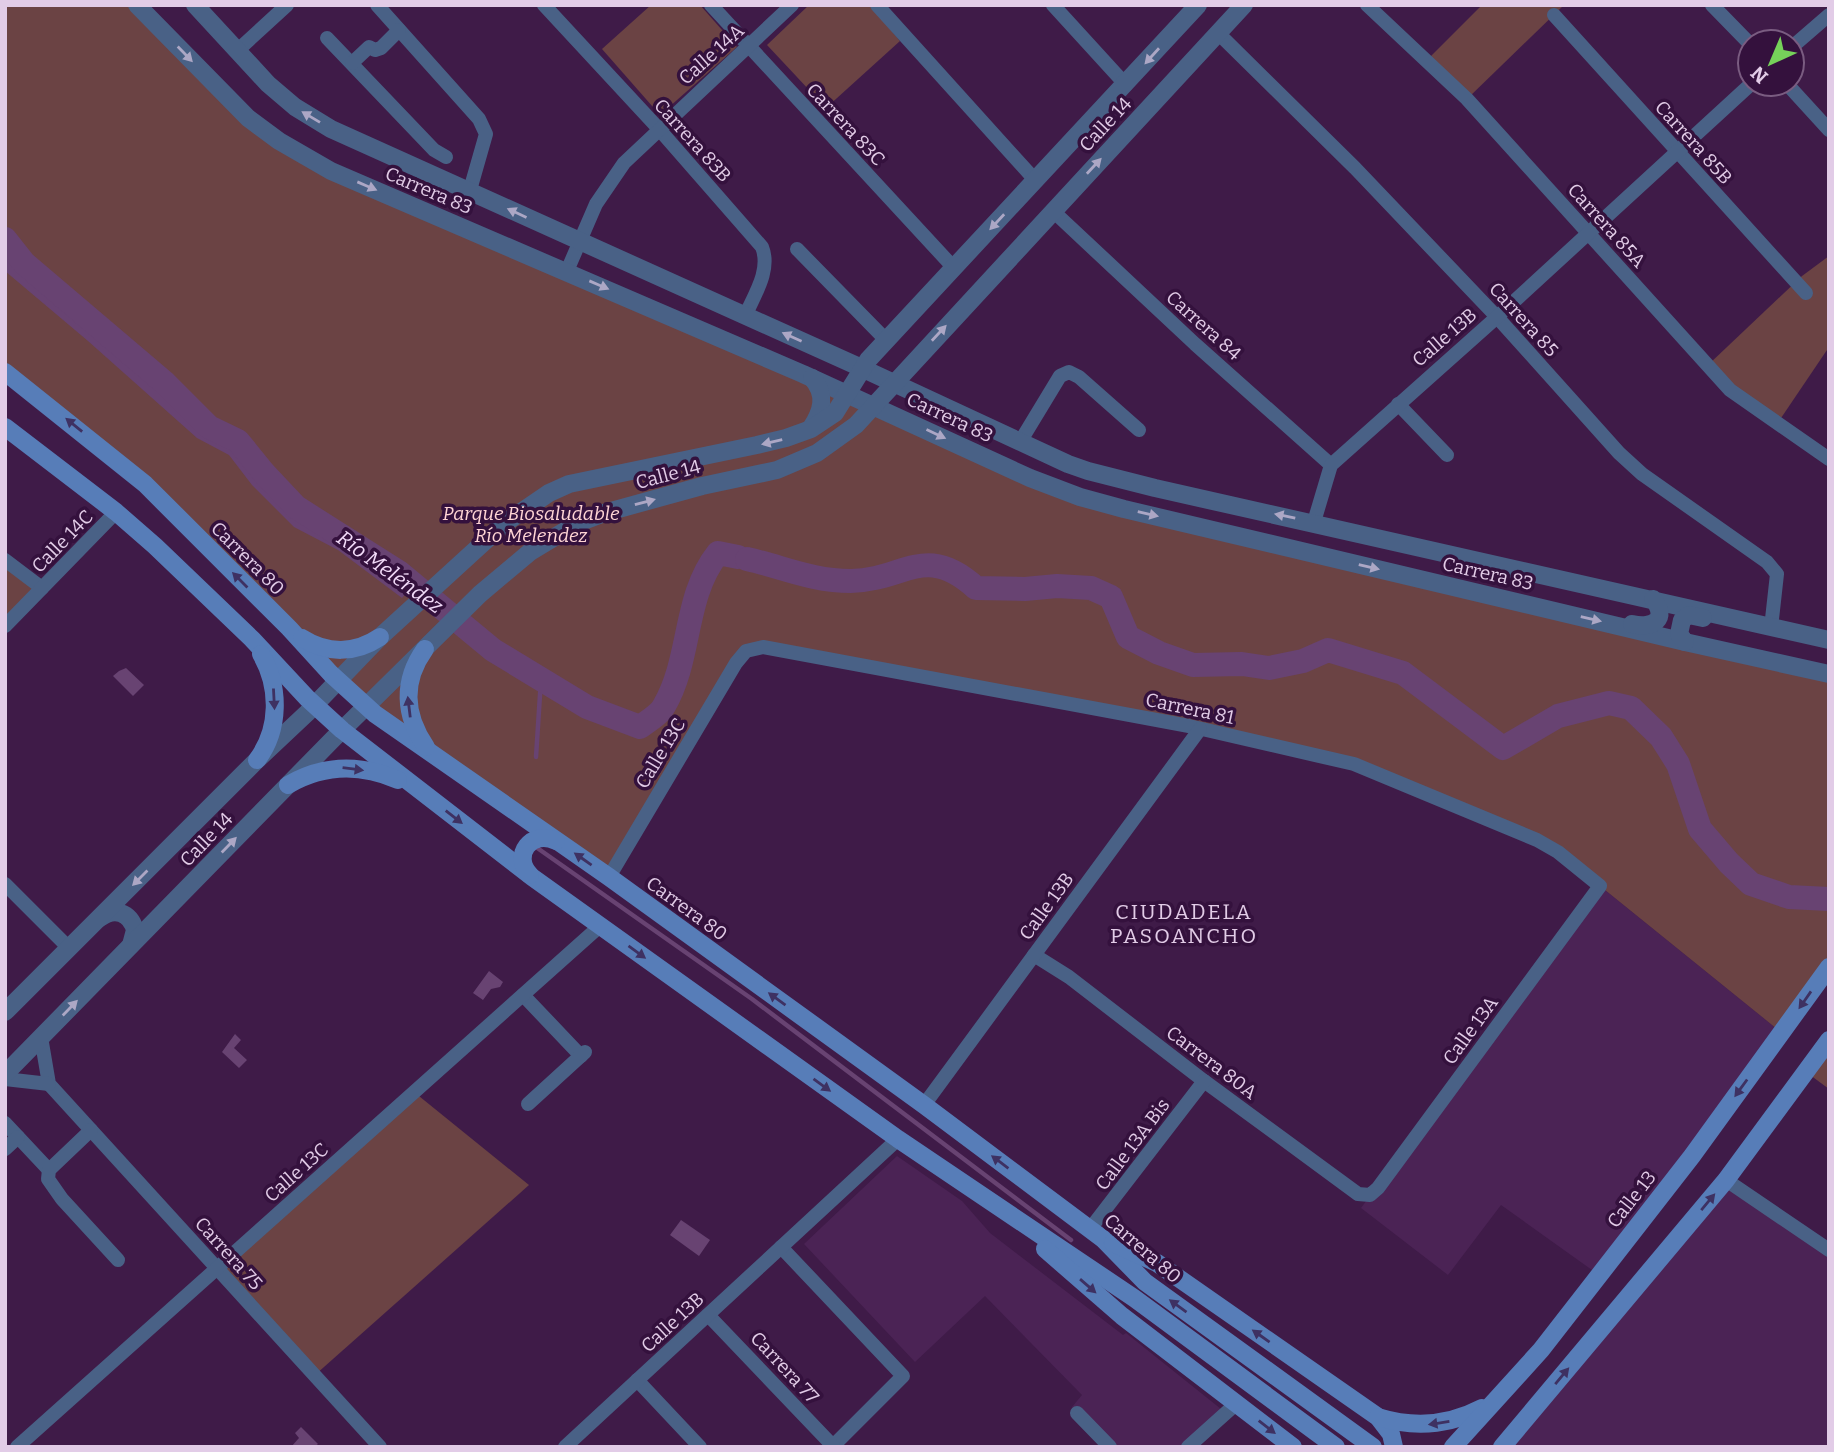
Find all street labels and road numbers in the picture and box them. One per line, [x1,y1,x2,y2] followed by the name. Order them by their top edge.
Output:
[674,19,749,90] street label: Calle 14A
[802,78,890,170] street label: Carrera 83C
[1074,92,1136,156] street label: Calle 14
[649,94,736,187] street label: Carrera 83B
[1650,96,1737,189] street label: Carrera 85B
[382,162,476,219] street label: Carrera 83
[1563,178,1651,273] street label: Carrera 85A
[1484,277,1563,361] street label: Carrera 85
[1161,286,1246,365] street label: Carrera 84
[1407,303,1481,372] street label: Calle 13B
[903,387,997,447] street label: Carrera 83
[633,455,703,494] street label: Calle 14
[27,505,98,578] street label: Calle 14C
[206,517,289,600] street label: Carrera 80
[1440,552,1536,595] street label: Carrera 83
[1144,688,1237,729] street label: Carrera 81
[631,714,690,793] street label: Calle 13C
[175,808,238,871] street label: Calle 14
[1014,868,1079,944] street label: Calle 13B
[642,871,732,945] street label: Carrera 80
[1438,991,1503,1069] street label: Calle 13A
[1162,1021,1262,1104] street label: Carrera 80A
[1090,1094,1174,1195] street label: Calle 13A Bis
[260,1138,333,1207] street label: Calle 13C
[1602,1166,1661,1232] street label: Calle 13
[1100,1209,1186,1288] street label: Carrera 80
[190,1212,267,1295] street label: Carrera 75
[636,1287,709,1357] street label: Calle 13B
[746,1327,824,1408] street label: Carrera 77

